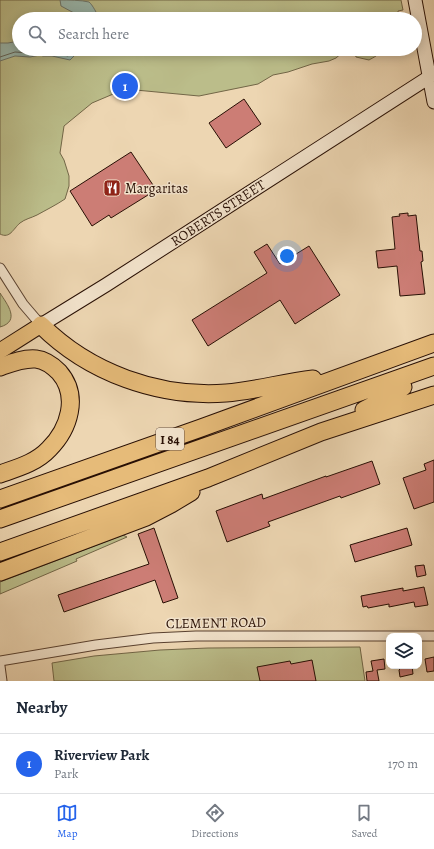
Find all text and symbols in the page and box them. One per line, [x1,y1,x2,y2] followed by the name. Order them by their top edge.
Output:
[12,12,422,56] search box
[26,23,48,45] icon: search
[58,24,129,44] text: Search here
[112,71,138,101] pin: 1
[167,175,269,251] street label: ROBERTS STREET
[102,178,122,198] restaurant icon: Margaritas
[125,179,188,198] place label: Margaritas
[277,246,297,266] your location
[156,428,184,450] road number: I 84
[166,613,266,633] street label: CLEMENT ROAD
[386,633,422,669] map controls
[386,633,422,669] button: layers
[16,696,67,719] text: Nearby
[54,745,149,765] text: Riverview Park
[27,755,31,772] text: 1
[388,755,418,772] text: 170 m
[54,765,78,782] text: Park
[56,802,78,841] tab: Map
[191,802,239,841] tab: Directions
[351,802,378,841] tab: Saved

